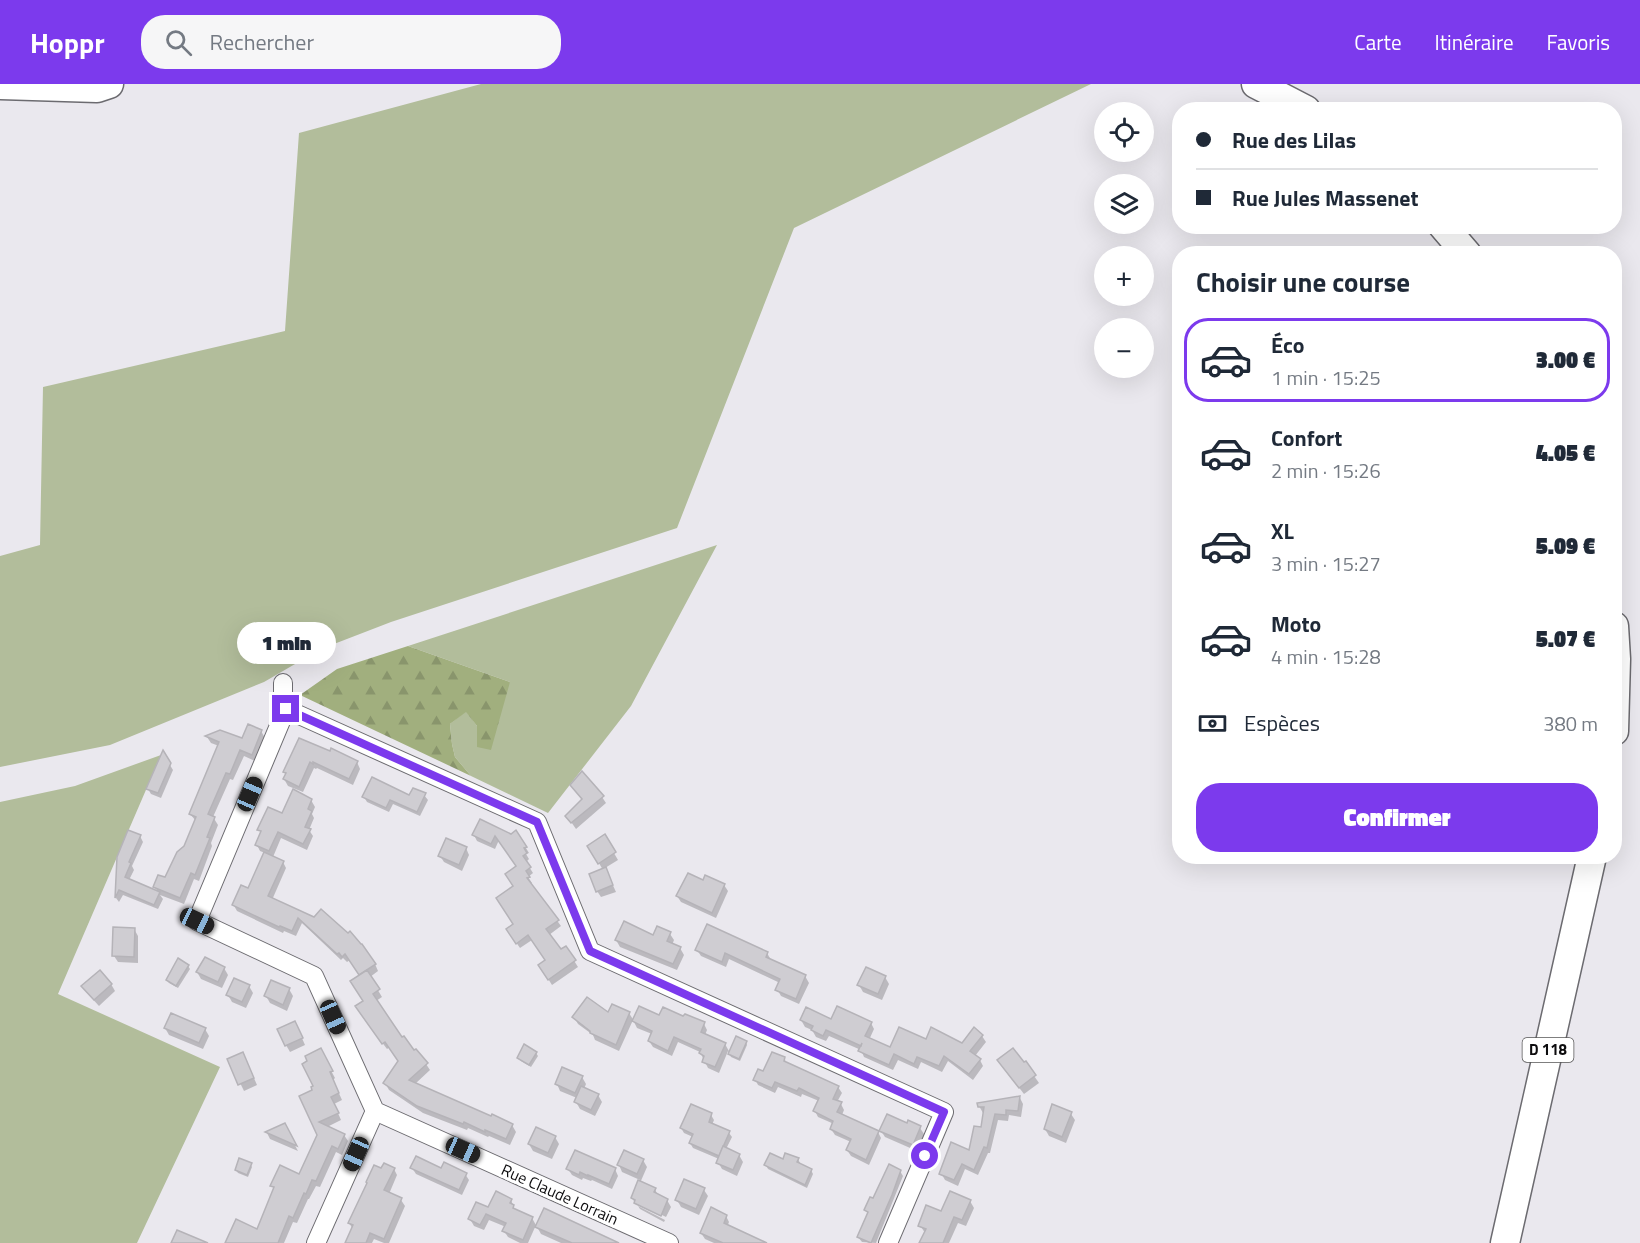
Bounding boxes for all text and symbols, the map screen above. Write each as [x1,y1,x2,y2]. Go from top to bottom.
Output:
search box [141,15,561,69]
text: Hoppr [30,21,105,64]
text: Rechercher [210,25,314,59]
icon: search [162,26,195,59]
text: Carte [1354,26,1402,58]
text: Itinéraire [1435,26,1514,58]
text: Favoris [1547,26,1610,58]
map controls [1094,102,1154,378]
button: locate [1094,102,1154,162]
text: Rue des Lilas [1232,123,1356,157]
button: layers [1094,174,1154,234]
text: Rue Jules Massenet [1232,181,1419,215]
button: + [1094,246,1154,306]
text: Choisir une course [1196,261,1410,302]
button: − [1094,318,1154,378]
text: Éco [1271,328,1304,362]
icon: car [1199,333,1253,387]
text: 3.00 € [1536,343,1595,377]
text: 1 min · 15:25 [1271,362,1381,393]
text: Confort [1271,421,1342,455]
icon: car [1199,426,1253,480]
text: 4.05 € [1536,436,1595,470]
text: 2 min · 15:26 [1271,455,1381,486]
text: XL [1271,514,1294,548]
icon: car [1199,519,1253,573]
text: 5.09 € [1536,529,1595,563]
text: 3 min · 15:27 [1271,548,1381,579]
text: Moto [1271,607,1321,641]
icon: car [1199,612,1253,666]
callout: 1 min [236,622,336,664]
text: 5.07 € [1536,622,1595,656]
text: 1 min [262,627,311,658]
text: 4 min · 15:28 [1271,641,1381,672]
route end [272,695,299,722]
text: Espèces [1244,706,1320,740]
icon: cash [1196,707,1229,740]
text: 380 m [1543,708,1598,739]
car [235,774,265,814]
button: Confirmer [1196,783,1598,852]
car [177,905,217,937]
car [317,997,349,1037]
road number: D 118 [1522,1038,1574,1062]
car [340,1134,372,1174]
car [443,1134,483,1166]
route start [911,1142,938,1169]
street label: Rue Claude Lorrain [498,1157,622,1231]

